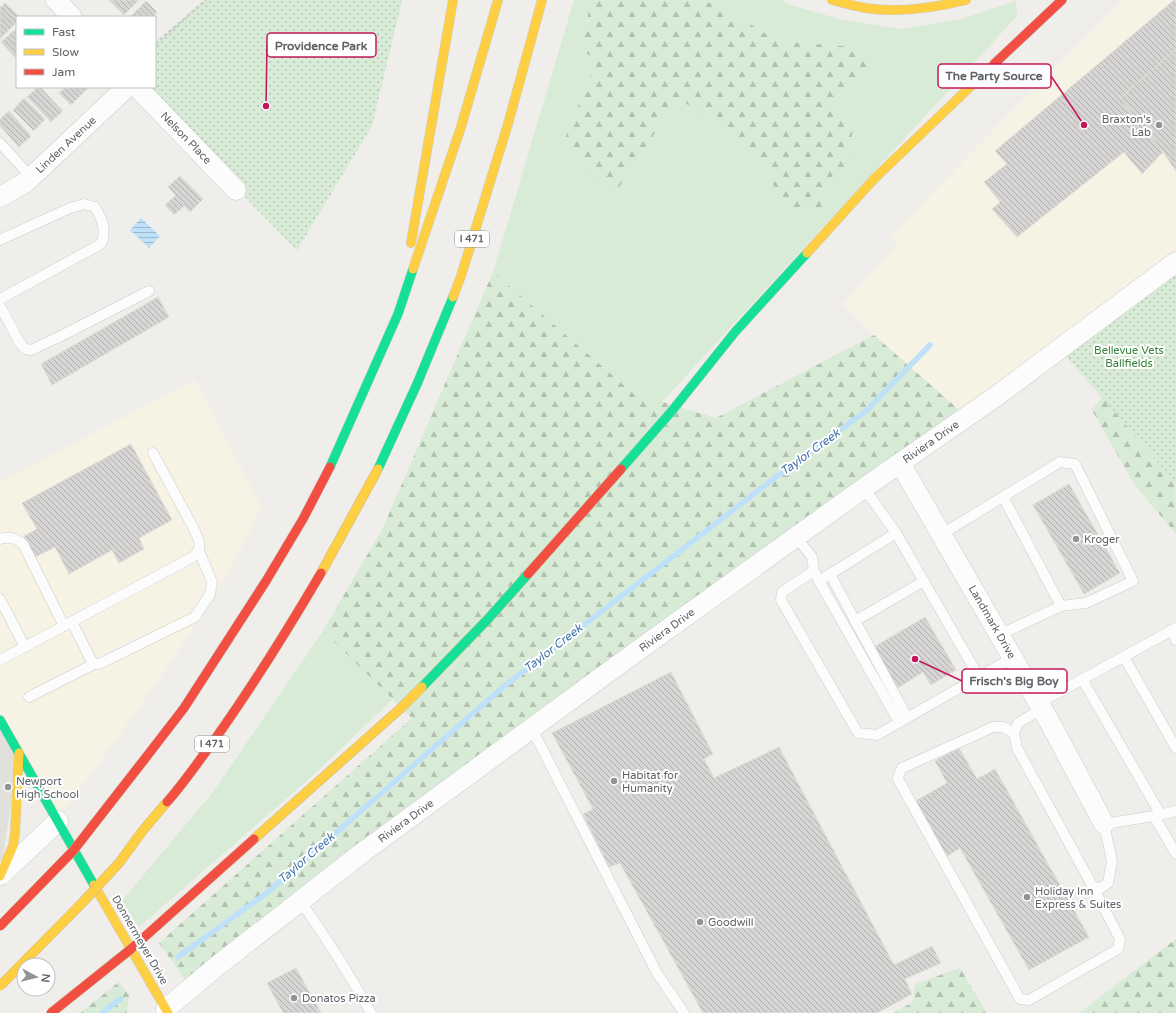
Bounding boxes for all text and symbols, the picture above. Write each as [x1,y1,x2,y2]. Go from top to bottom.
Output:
legend [16,16,156,88]
text: Fast [52,25,76,39]
callout: Providence Park [267,33,376,57]
text: Providence Park [275,39,368,53]
text: Slow [52,45,79,59]
callout: The Party Source [938,64,1051,88]
text: Jam [52,65,75,79]
text: The Party Source [944,69,1043,84]
street label: Nelson Place [158,109,214,167]
place label: Braxton's Lab [1102,113,1151,139]
street label: Linden Avenue [33,114,99,176]
marker: Braxton's Lab [1154,120,1164,130]
road number: I 471 [455,231,489,247]
park label: Bellevue Vets Ballfields [1094,344,1164,370]
street label: Riviera Drive [900,418,962,466]
water label: Taylor Creek [777,425,844,478]
place label: Kroger [1084,533,1120,546]
marker: Kroger [1071,534,1081,544]
street label: Landmark Drive [966,583,1018,661]
street label: Riviera Drive [637,605,697,655]
water label: Taylor Creek [521,620,586,675]
callout: Frisch's Big Boy [962,669,1067,693]
text: Frisch's Big Boy [969,674,1059,689]
road number: I 471 [195,736,229,752]
place label: Habitat for Humanity [622,769,679,795]
place label: Newport High School [16,775,79,801]
marker: Habitat for Humanity [609,776,619,786]
marker: Newport High School [3,782,13,792]
street label: Riviera Drive [376,796,436,846]
water label: Taylor Creek [275,829,338,886]
place label: Holiday Inn Express & Suites [1035,885,1121,911]
marker: Holiday Inn Express & Suites [1022,892,1032,902]
street label: Donnermeyer Drive [109,893,171,987]
place label: Goodwill [708,916,754,929]
marker: Goodwill [695,917,705,927]
north arrow [16,957,56,997]
text: N [38,973,52,983]
place label: Donatos Pizza [302,992,376,1005]
marker: Donatos Pizza [289,993,299,1003]

